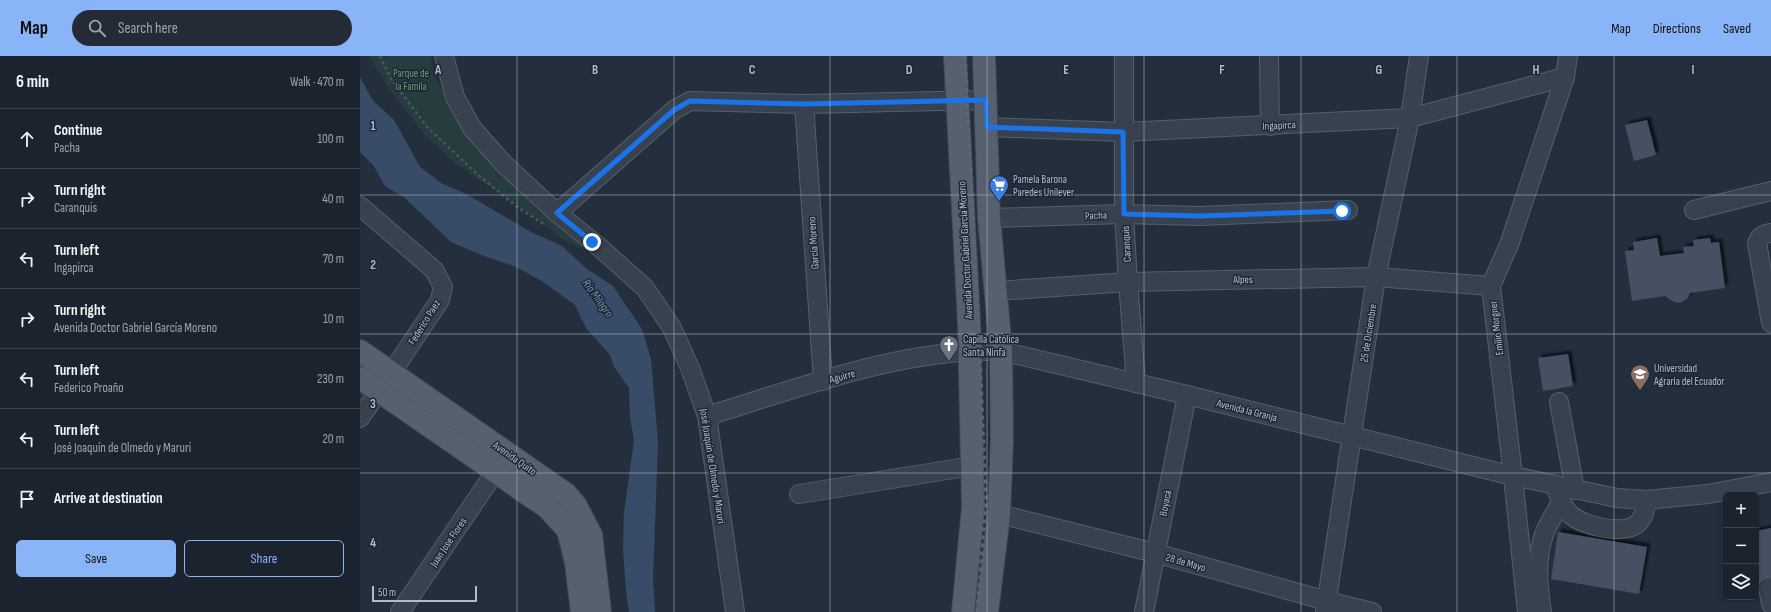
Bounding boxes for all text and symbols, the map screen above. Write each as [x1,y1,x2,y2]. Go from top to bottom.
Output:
search box [72,10,352,46]
text: Map [20,17,48,40]
icon: search [86,17,108,39]
text: Search here [118,19,178,38]
text: Map [1611,20,1631,37]
text: Directions [1653,20,1701,37]
text: Saved [1723,20,1751,37]
text: A [434,62,442,78]
text: B [592,62,598,78]
text: C [749,62,756,78]
text: D [906,62,913,78]
text: E [1063,62,1069,78]
text: F [1219,62,1225,78]
text: G [1376,62,1383,78]
text: H [1533,62,1540,78]
text: I [1692,62,1695,78]
park label: Parque de la Famila [393,67,429,93]
text: 6 min [16,72,49,92]
text: Walk · 470 m [290,74,344,90]
text: 1 [370,118,376,134]
street label: Ingapirca [1262,118,1296,133]
text: Continue [54,121,103,140]
icon: ahead [16,128,38,150]
text: 100 m [317,131,344,147]
text: Pacha [54,140,80,156]
place label: Pamela Barona Paredes Unilever [1013,173,1074,199]
supermarket icon: Pamela Barona Paredes Unilever [988,174,1010,202]
street label: Avenida Doctor Gabriel García Moreno [955,180,976,320]
text: Turn right [54,181,106,200]
icon: right [16,188,38,210]
text: 40 m [322,191,344,207]
text: Caranquis [54,200,97,216]
route start [1333,202,1351,220]
street label: Pacha [1085,209,1107,222]
street label: Garcia Moreno [805,216,822,270]
street label: Caranquis [1119,225,1134,263]
route end [583,233,601,251]
text: Turn left [54,241,99,260]
icon: left [16,248,38,270]
text: 70 m [323,251,344,267]
text: 2 [370,257,376,273]
text: Ingapirca [54,260,94,276]
street label: Alpes [1232,273,1253,286]
water label: Río Milagro [579,276,617,320]
street label: Federico Paez [406,297,443,347]
street label: Emilio Morgner [1487,300,1506,356]
text: Turn right [54,301,106,320]
street label: 25 de Diciembre [1357,303,1380,363]
icon: right [16,308,38,330]
text: 10 m [323,311,344,327]
text: Avenida Doctor Gabriel García Moreno [54,320,217,336]
place label: Capilla Católica Santa Ninfa [963,333,1019,359]
church icon: Capilla Católica Santa Ninfa [938,334,960,362]
text: Turn left [54,361,99,380]
place label: Universidad Agraria del Ecuador [1653,362,1724,388]
school or university icon: Universidad Agraria del Ecuador [1629,363,1651,391]
street label: Aguirre [827,367,857,386]
icon: left [16,368,38,390]
text: 230 m [317,371,344,387]
text: Federico Proaño [54,380,124,396]
text: 3 [370,396,376,412]
street label: Avenida la Granja [1214,396,1279,424]
street label: José Joaquín de Olmedo y Maruri [697,407,728,524]
text: Turn left [54,421,99,440]
icon: left [16,428,38,450]
text: 20 m [322,431,344,447]
street label: Avenida Quito [490,438,539,478]
text: José Joaquín de Olmedo y Maruri [54,440,191,456]
icon: arrive [16,488,38,510]
text: Arrive at destination [54,489,163,508]
street label: Boyacá [1156,489,1175,517]
map controls [1723,492,1759,600]
button: + [1723,492,1759,528]
street label: Juan Jose Flores [427,515,470,570]
button: − [1723,528,1759,564]
text: 4 [370,535,376,551]
button: Save [16,540,176,577]
button: Share [184,540,344,577]
street label: 28 de Mayo [1164,551,1208,575]
button: layers [1723,564,1759,600]
scale bar [372,584,477,603]
text: 50 m [378,586,396,599]

